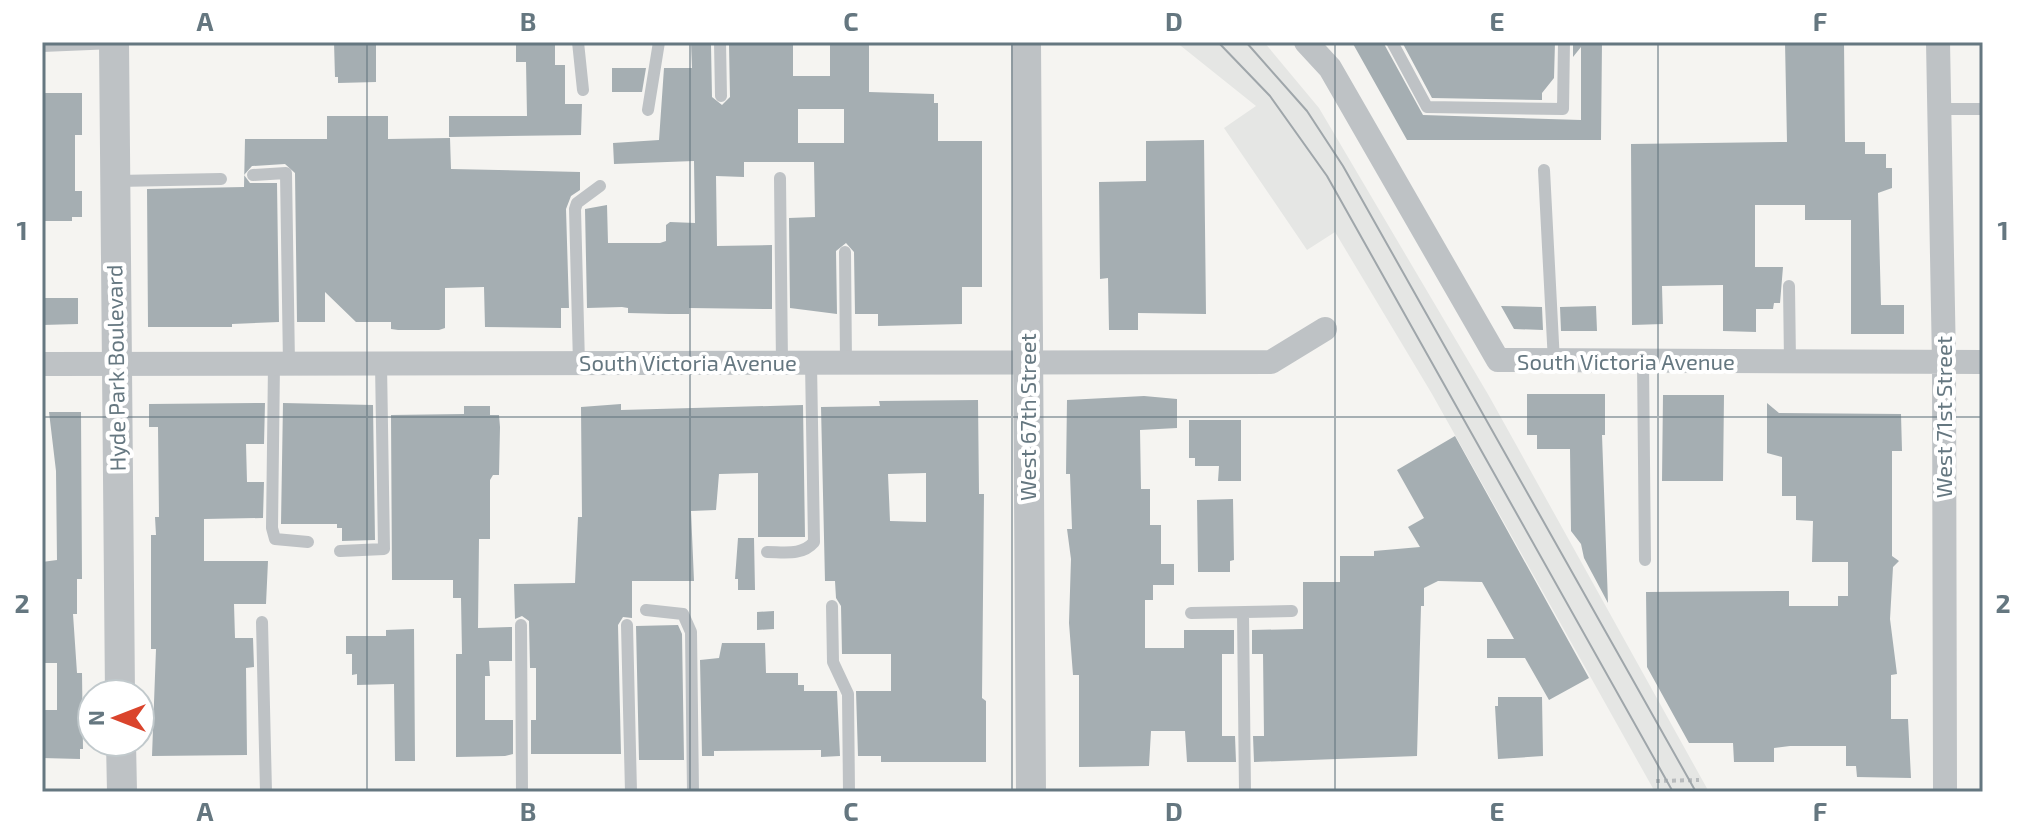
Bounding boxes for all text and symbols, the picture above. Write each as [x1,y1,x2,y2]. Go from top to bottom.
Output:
text: A [197,5,214,36]
text: B [520,5,536,36]
text: C [843,5,859,36]
text: D [1165,5,1183,36]
text: E [1489,5,1505,36]
text: F [1813,5,1827,36]
text: 1 [16,214,28,245]
text: 1 [1997,214,2009,245]
street label: Hyde Park Boulevard [100,264,130,472]
street label: West 67th Street [1014,333,1040,501]
street label: West 71st Street [1930,336,1956,498]
street label: South Victoria Avenue [1517,348,1735,374]
street label: South Victoria Avenue [579,349,797,375]
text: 2 [14,587,30,618]
text: 2 [1995,587,2011,618]
north arrow [76,678,156,758]
text: N [82,710,108,726]
text: A [197,795,214,826]
text: B [520,795,536,826]
text: C [843,795,859,826]
text: D [1165,795,1183,826]
text: E [1489,795,1505,826]
text: F [1813,795,1827,826]

